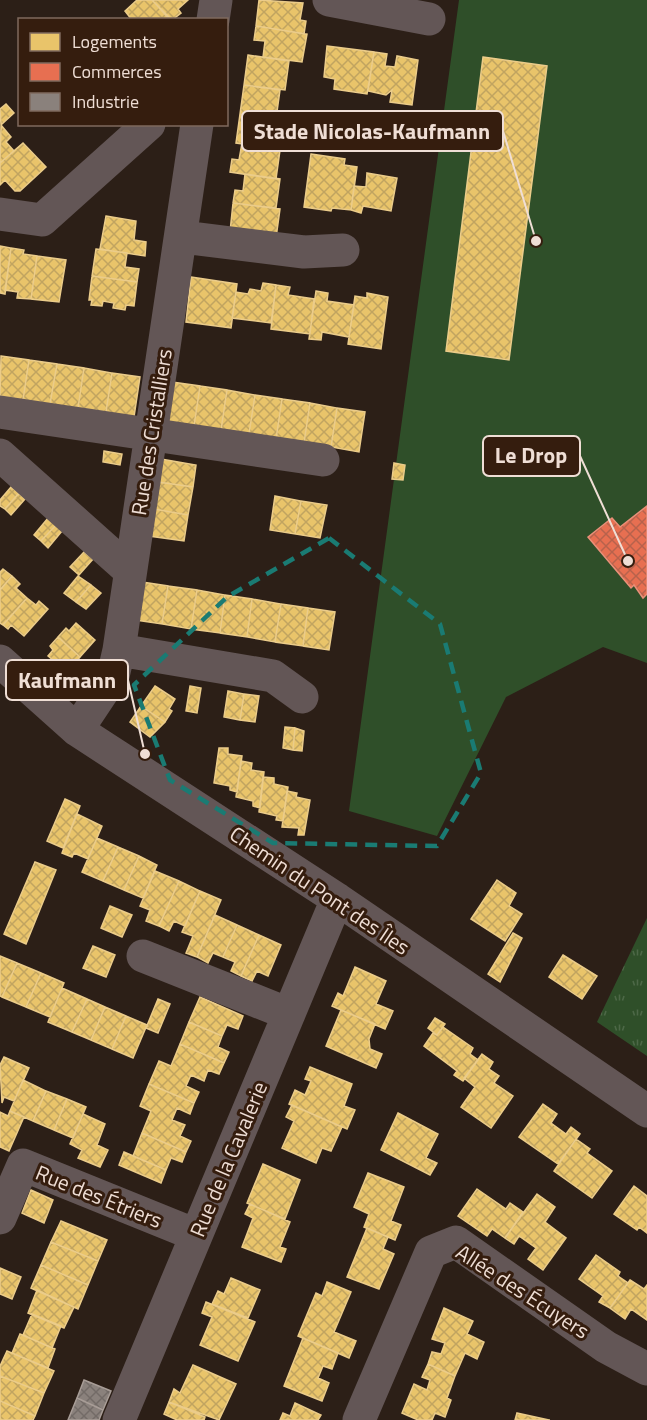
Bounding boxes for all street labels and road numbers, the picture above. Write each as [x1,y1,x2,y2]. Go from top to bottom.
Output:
street label: Rue des Cristalliers [122,346,180,518]
street label: Chemin du Pont des Îles [223,818,417,962]
street label: Rue de la Cavalerie [181,1076,275,1242]
street label: Rue des Étriers [31,1156,167,1236]
street label: Allée des Écuyers [450,1236,596,1346]

